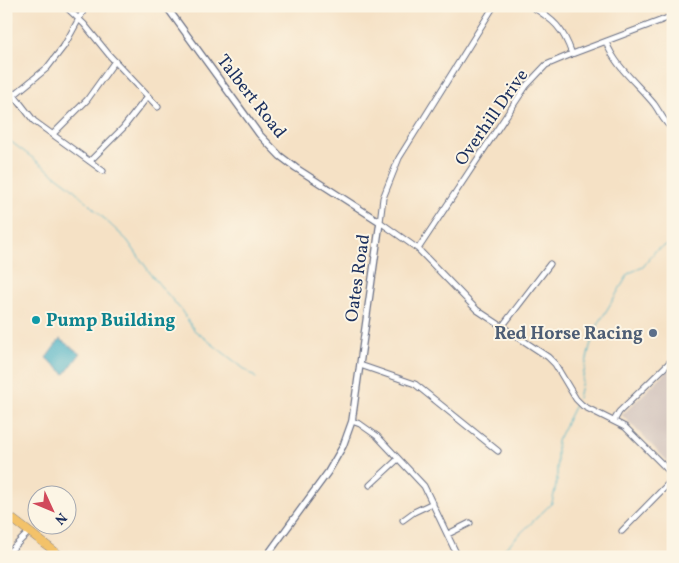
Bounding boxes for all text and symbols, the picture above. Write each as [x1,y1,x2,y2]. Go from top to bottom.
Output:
street label: Talbert Road [210,50,292,144]
street label: Overhill Drive [450,64,535,171]
street label: Oates Road [340,233,377,324]
place label: Pump Building [46,309,176,334]
marker: Pump Building [30,314,42,326]
place label: Red Horse Racing [494,322,643,347]
marker: Red Horse Racing [647,327,659,339]
north arrow [28,486,78,536]
text: N [50,508,71,528]

